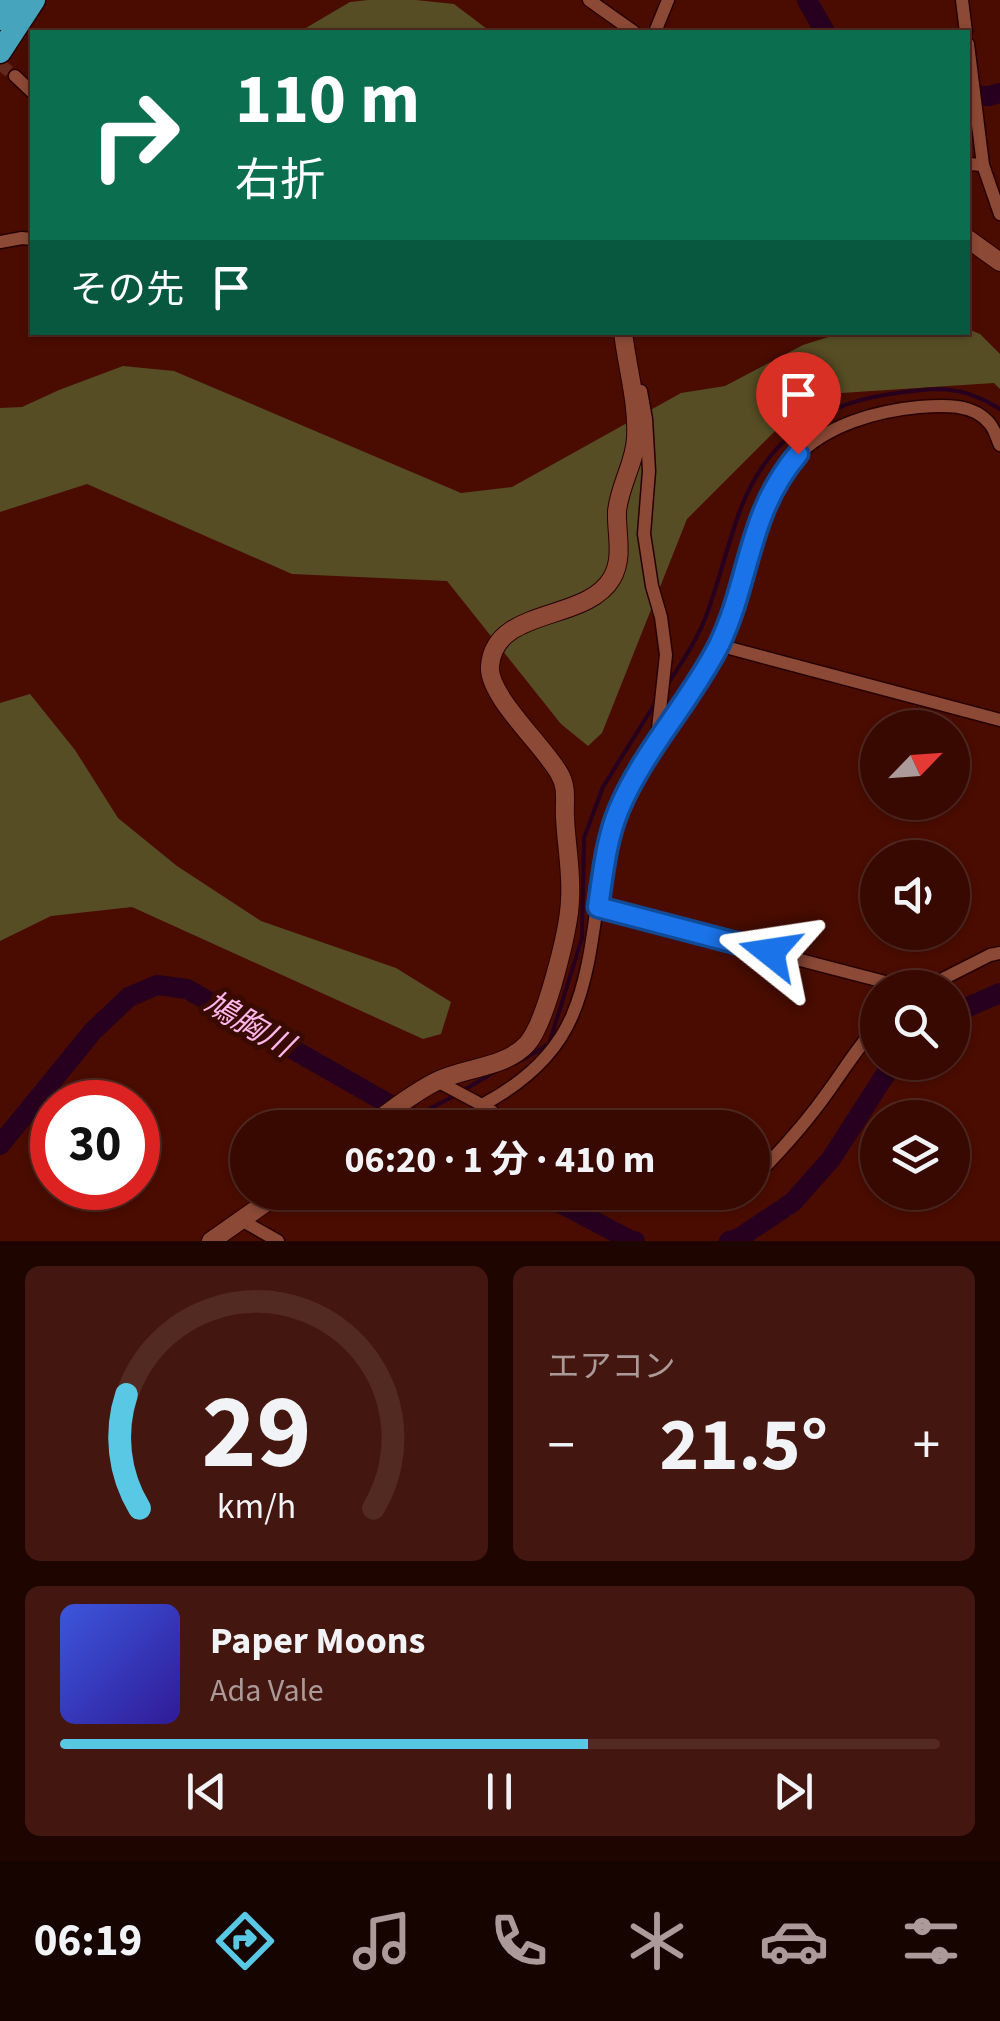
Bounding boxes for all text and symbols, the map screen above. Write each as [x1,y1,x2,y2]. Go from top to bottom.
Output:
text: 110 m [235,50,420,150]
icon: right [70,70,200,200]
text: 右折 [235,149,325,213]
icon: arrive [204,260,259,315]
text: その先 [70,263,184,317]
pin [756,352,841,455]
icon: arrive [771,367,826,422]
north arrow [860,710,970,820]
map controls [860,710,970,1210]
button: sound [860,840,970,950]
position arrow [718,900,822,1004]
button: search [860,970,970,1080]
water label: 鳩胸川 [195,981,304,1070]
speed limit sign: 30 [30,1080,160,1210]
button: layers [860,1100,970,1210]
text: 06:20 · 1 分 · 410 m [345,1133,655,1187]
text: エアコン [548,1344,676,1390]
text: 29 [201,1360,311,1508]
text: 21.5° [659,1392,828,1499]
text: − [548,1407,575,1485]
text: + [913,1407,940,1485]
text: km/h [217,1481,296,1532]
text: Paper Moons [210,1614,425,1668]
text: Ada Vale [210,1668,324,1714]
icon: previous [179,1764,234,1819]
icon: pause [472,1764,527,1819]
icon: next [766,1764,821,1819]
icon: directions [210,1906,280,1976]
icon: music [347,1906,417,1976]
icon: phone [484,1906,554,1976]
icon: climate [622,1906,692,1976]
icon: car [759,1906,829,1976]
icon: filters [896,1906,966,1976]
text: 06:19 [34,1909,142,1973]

